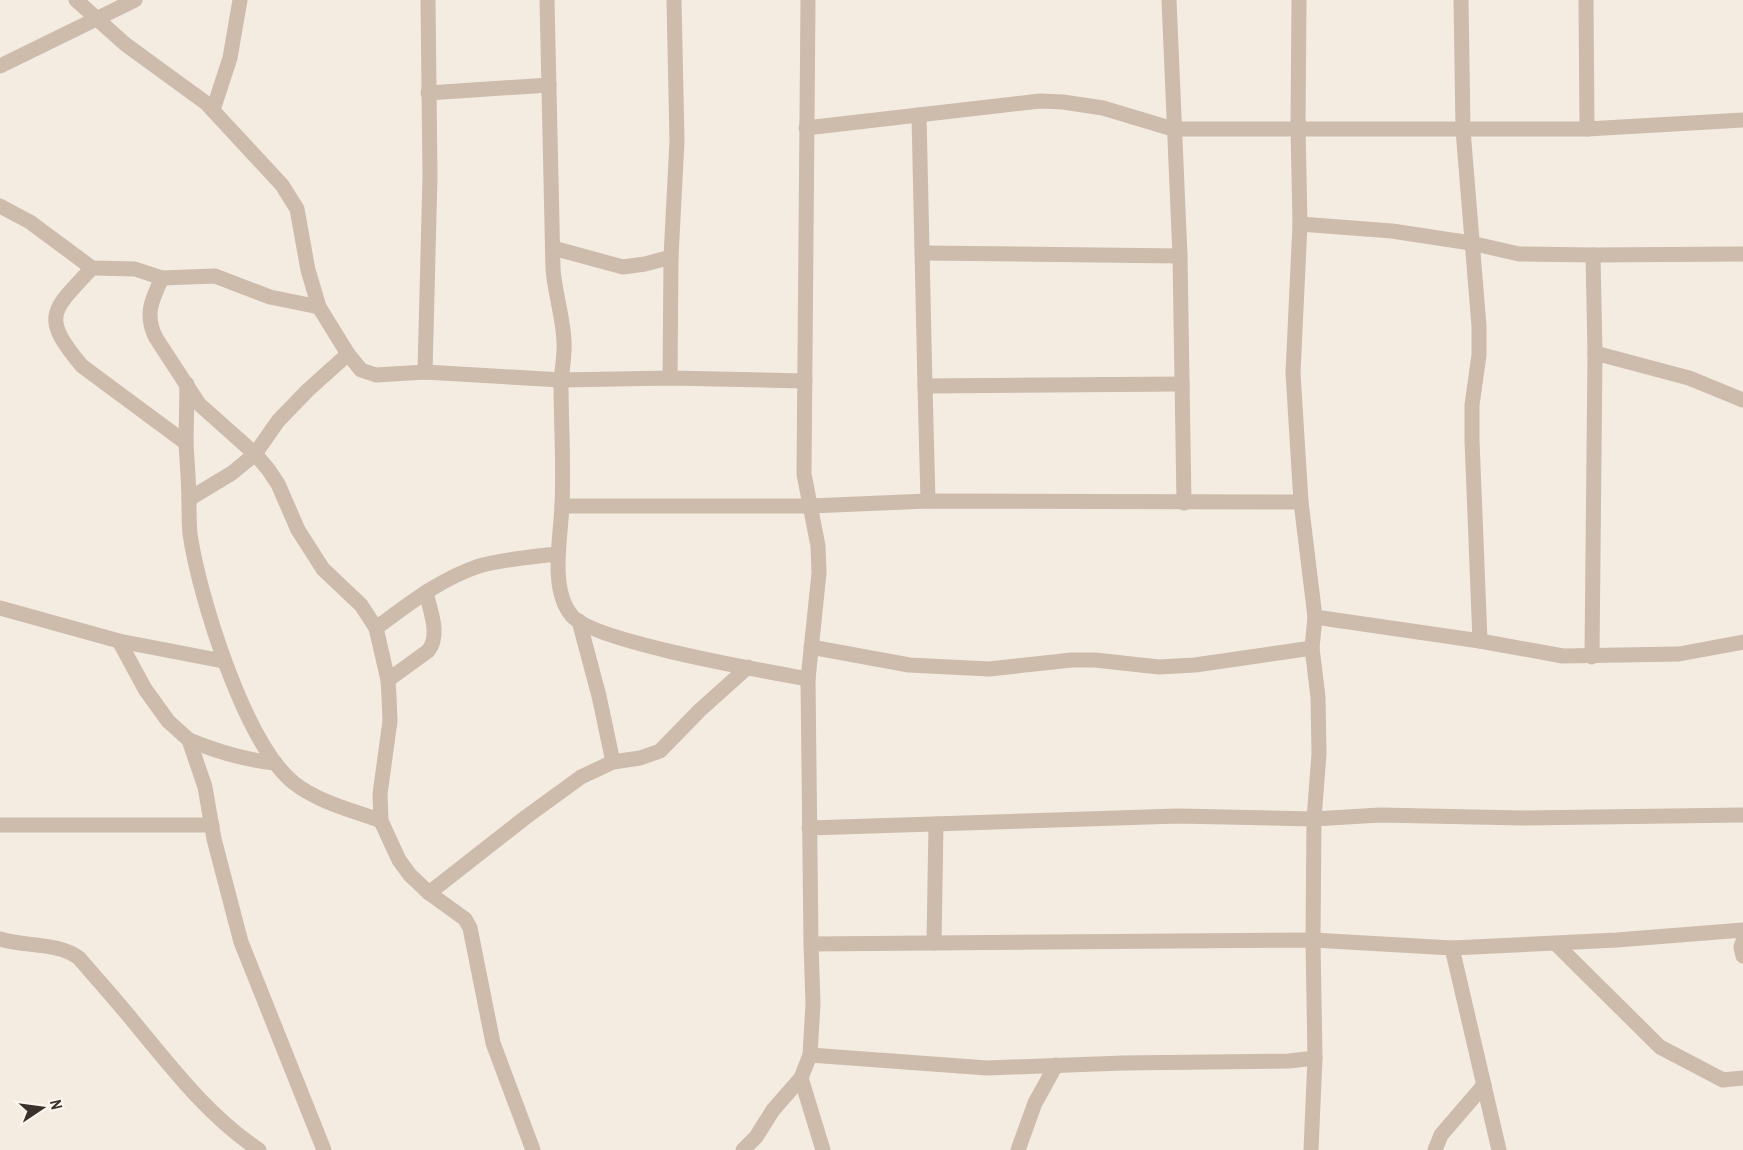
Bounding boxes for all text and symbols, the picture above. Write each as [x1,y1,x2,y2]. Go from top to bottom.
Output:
north arrow [12,1078,72,1138]
text: N [45,1098,68,1112]

